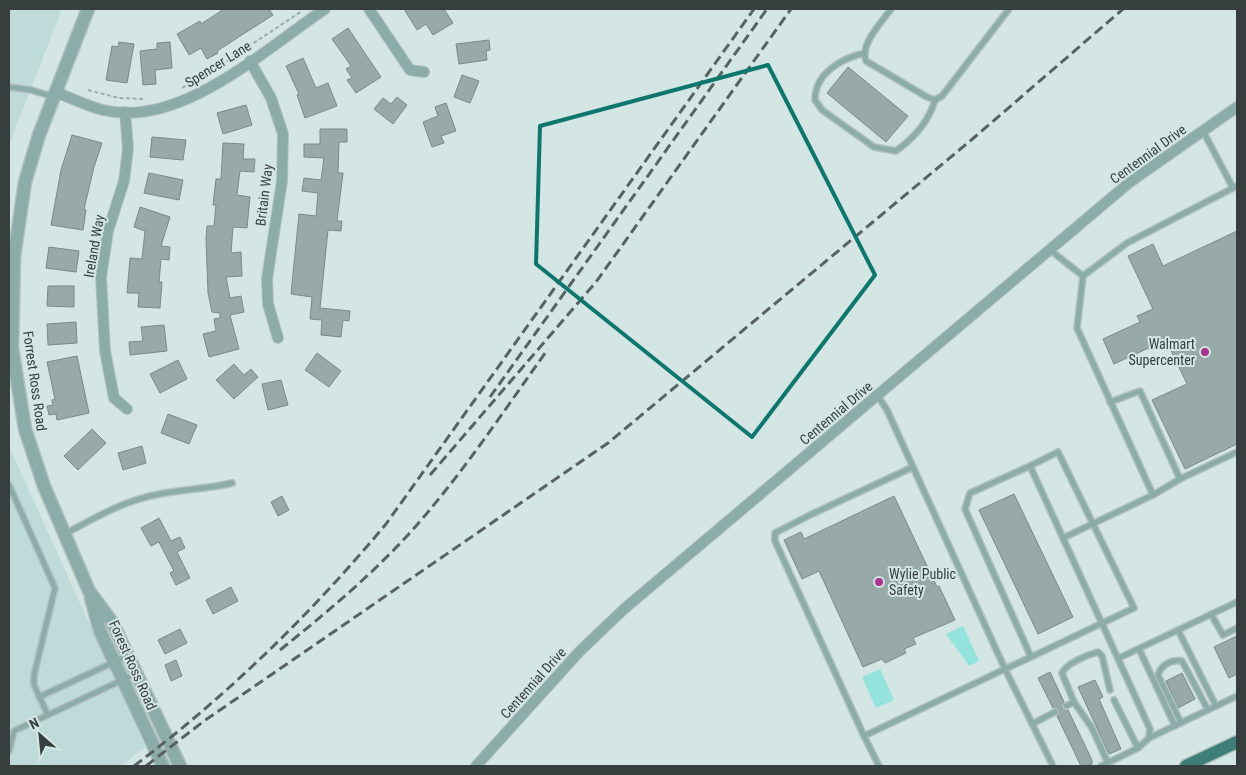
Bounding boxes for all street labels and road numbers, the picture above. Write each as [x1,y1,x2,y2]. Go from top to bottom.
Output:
street label: Spencer Lane [182,37,254,91]
street label: Centennial Drive [1107,121,1189,187]
street label: Britain Way [252,163,276,227]
street label: Ireland Way [81,213,107,279]
street label: Forrest Ross Road [20,330,50,432]
street label: Centennial Drive [796,378,876,448]
street label: Forest Ross Road [106,618,160,712]
street label: Centennial Drive [497,644,569,722]

